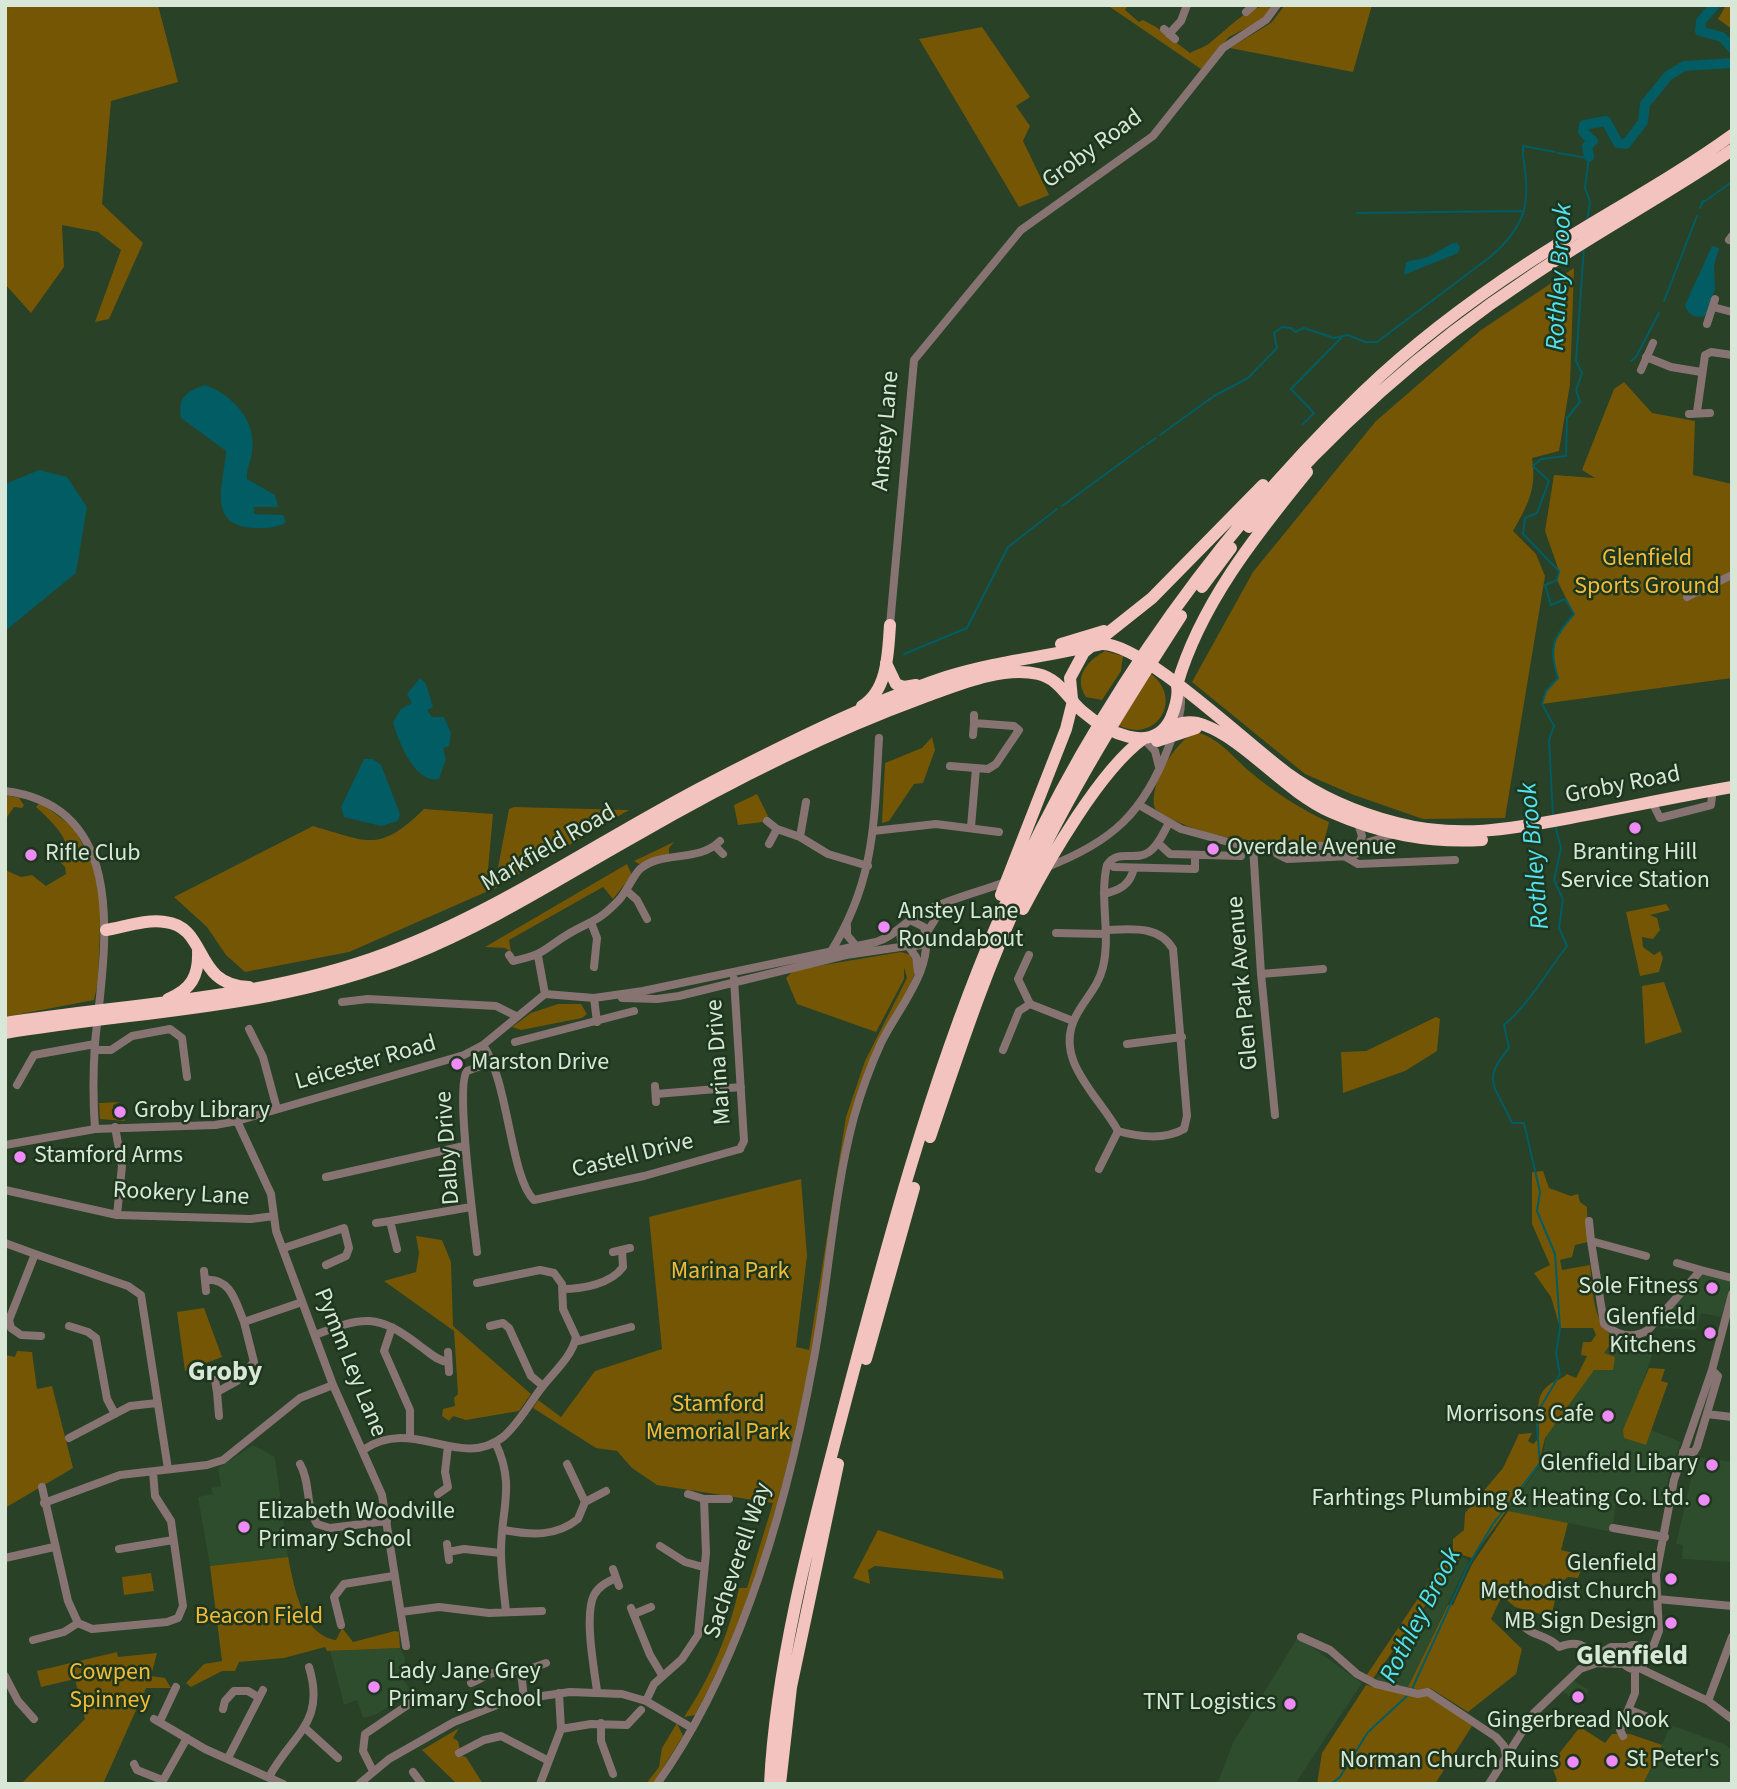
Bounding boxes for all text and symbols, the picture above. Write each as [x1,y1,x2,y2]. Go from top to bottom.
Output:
street label: Groby Road [1037,104,1149,196]
water label: Rothley Brook [1542,203,1580,351]
street label: Anstey Lane [867,370,907,492]
park label: Glenfield Sports Ground [1574,546,1720,602]
street label: Groby Road [1563,761,1683,811]
water label: Rothley Brook [1514,781,1558,931]
street label: Markfield Road [477,799,621,899]
marker: Branting Hill Service Station [1627,820,1643,836]
place label: Overdale Avenue [1227,835,1396,863]
place label: Branting Hill Service Station [1560,840,1710,896]
place label: Rifle Club [45,841,141,869]
marker: Overdale Avenue [1205,841,1221,857]
marker: Rifle Club [23,847,39,863]
street label: Glen Park Avenue [1222,895,1266,1071]
place label: Anstey Lane Roundabout [898,899,1023,955]
marker: Anstey Lane Roundabout [876,919,892,935]
street label: Marina Drive [701,998,739,1126]
street label: Leicester Road [292,1030,440,1098]
place label: Marston Drive [471,1050,609,1078]
marker: Marston Drive [449,1056,465,1072]
street label: Dalby Drive [431,1090,467,1206]
place label: Groby Library [134,1098,270,1126]
marker: Groby Library [112,1104,128,1120]
street label: Castell Drive [569,1128,697,1186]
place label: Stamford Arms [34,1143,183,1171]
marker: Stamford Arms [12,1149,28,1165]
street label: Rookery Lane [112,1177,250,1213]
park label: Marina Park [671,1259,789,1287]
place label: Sole Fitness [1578,1274,1698,1302]
marker: Sole Fitness [1704,1280,1720,1296]
street label: Pymm Ley Lane [306,1285,392,1441]
place label: Glenfield Kitchens [1606,1305,1696,1361]
marker: Glenfield Kitchens [1702,1325,1718,1341]
district label: Groby [188,1357,262,1391]
park label: Stamford Memorial Park [646,1392,790,1448]
place label: Morrisons Cafe [1445,1402,1594,1430]
marker: Morrisons Cafe [1600,1408,1616,1424]
place label: Glenfield Libary [1540,1451,1698,1479]
marker: Glenfield Libary [1704,1457,1720,1473]
street label: Sacheverell Way [699,1479,779,1643]
place label: Farhtings Plumbing & Heating Co. Ltd. [1312,1486,1690,1514]
marker: Farhtings Plumbing & Heating Co. Ltd. [1696,1492,1712,1508]
place label: Elizabeth Woodville Primary School [258,1499,455,1555]
marker: Elizabeth Woodville Primary School [236,1519,252,1535]
water label: Rothley Brook [1375,1543,1469,1689]
place label: Glenfield Methodist Church [1480,1551,1657,1607]
marker: Glenfield Methodist Church [1663,1571,1679,1587]
park label: Beacon Field [195,1604,323,1632]
place label: MB Sign Design [1504,1609,1657,1637]
marker: MB Sign Design [1663,1615,1679,1631]
district label: Glenfield [1576,1641,1688,1675]
place label: Lady Jane Grey Primary School [388,1659,542,1715]
park label: Cowpen Spinney [69,1660,151,1716]
marker: Lady Jane Grey Primary School [366,1679,382,1695]
marker: Gingerbread Nook [1570,1689,1586,1705]
place label: TNT Logistics [1143,1690,1276,1718]
marker: TNT Logistics [1282,1696,1298,1712]
place label: Gingerbread Nook [1487,1708,1669,1736]
place label: St Peter's [1626,1747,1719,1775]
place label: Norman Church Ruins [1340,1748,1559,1776]
marker: St Peter's [1604,1753,1620,1769]
marker: Norman Church Ruins [1565,1754,1581,1770]

